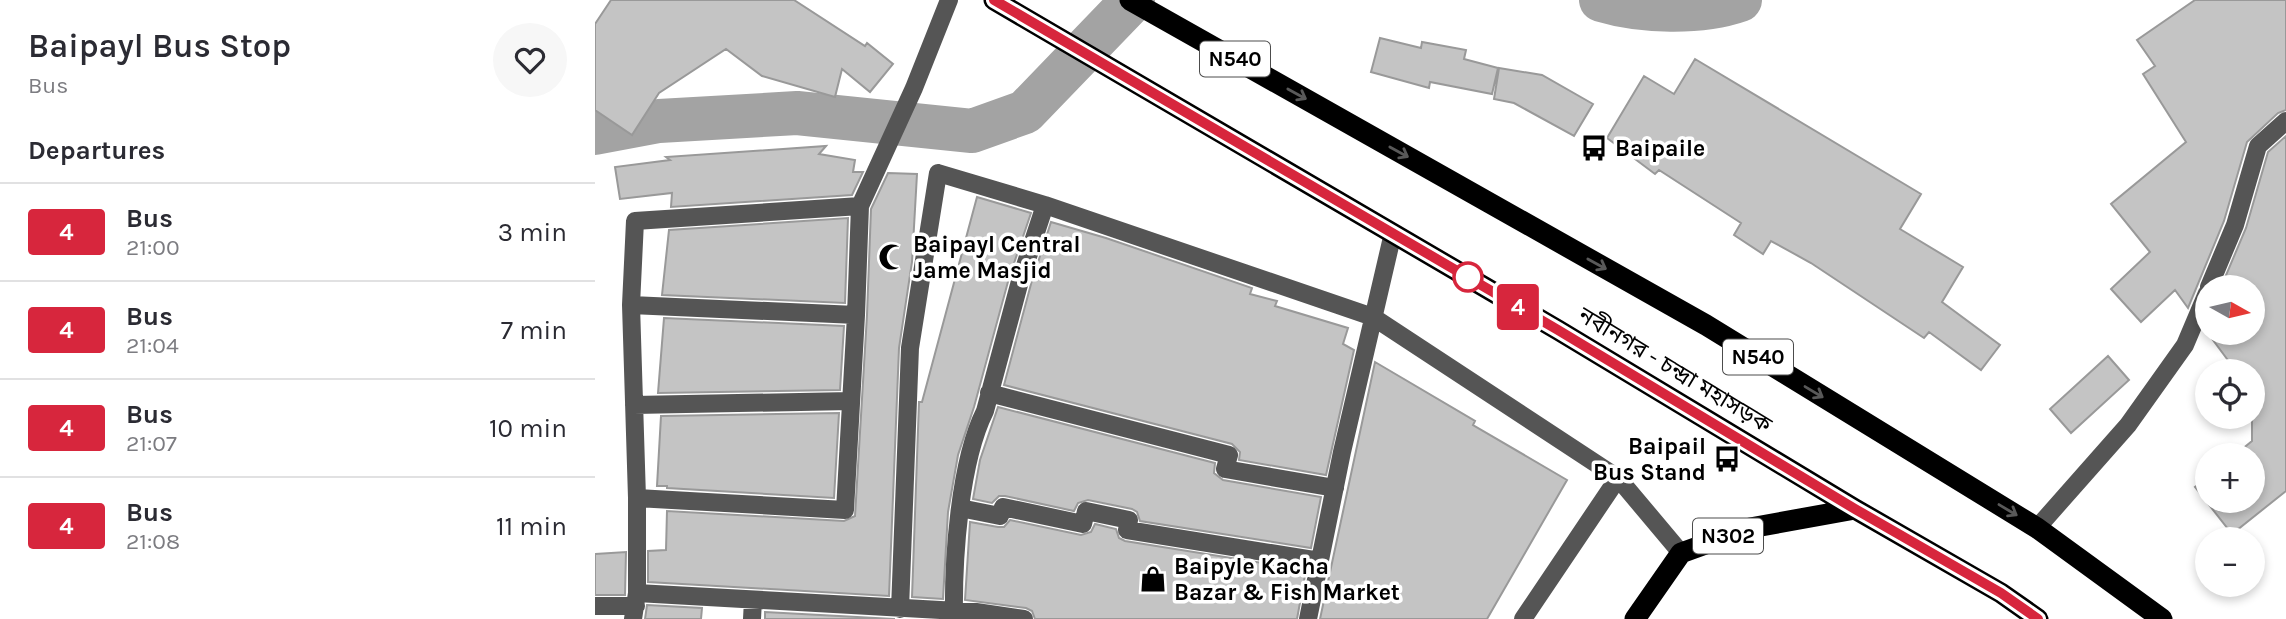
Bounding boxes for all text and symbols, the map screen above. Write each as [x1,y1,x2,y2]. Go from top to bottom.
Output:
button: heart [493,23,567,97]
text: Baipayl Bus Stop [28,27,291,65]
road number: N540 [1200,42,1270,76]
text: Bus [28,72,68,99]
one-way arrow [1286,87,1306,101]
bus stop icon: Baipaile [1579,133,1609,163]
text: Departures [28,135,165,166]
place label: Baipaile [1615,135,1705,162]
one-way arrow [1388,146,1409,159]
text: Bus [126,203,173,234]
text: 3 min [498,217,567,248]
text: 4 [59,218,74,246]
place label: Baipayl Central Jame Masjid [913,231,1080,284]
text: 21:00 [126,234,180,261]
mosque icon: Baipayl Central Jame Masjid [877,242,907,272]
one-way arrow [1586,258,1607,271]
unlabelled marker [1453,262,1483,292]
north arrow [2195,275,2265,345]
map controls [2195,275,2265,597]
line badge: 4 [1495,284,1541,330]
text: 4 [1511,293,1525,321]
text: Bus [126,301,173,332]
street label: নবীনগর - চন্দ্রা মহাসড়ক [1573,301,1777,439]
text: 7 min [501,315,567,346]
text: 4 [59,316,74,344]
text: 21:04 [126,332,179,359]
road number: N540 [1723,340,1793,374]
button: locate [2195,359,2265,429]
one-way arrow [1804,385,1824,399]
text: Bus [126,399,173,430]
text: 10 min [489,413,567,444]
text: 4 [59,414,74,442]
text: 21:07 [126,430,177,457]
place label: Baipail Bus Stand [1593,433,1706,486]
button: + [2195,443,2265,513]
bus stop icon: Baipail Bus Stand [1712,444,1742,474]
text: Bus [126,497,173,528]
one-way arrow [1998,504,2018,518]
text: 11 min [496,511,567,542]
text: 4 [59,512,74,540]
road number: N302 [1693,518,1763,554]
button: − [2195,527,2265,597]
text: 21:08 [126,528,180,555]
place label: Baipyle Kacha Bazar & Fish Market [1174,553,1400,606]
shop icon: Baipyle Kacha Bazar & Fish Market [1138,564,1168,594]

